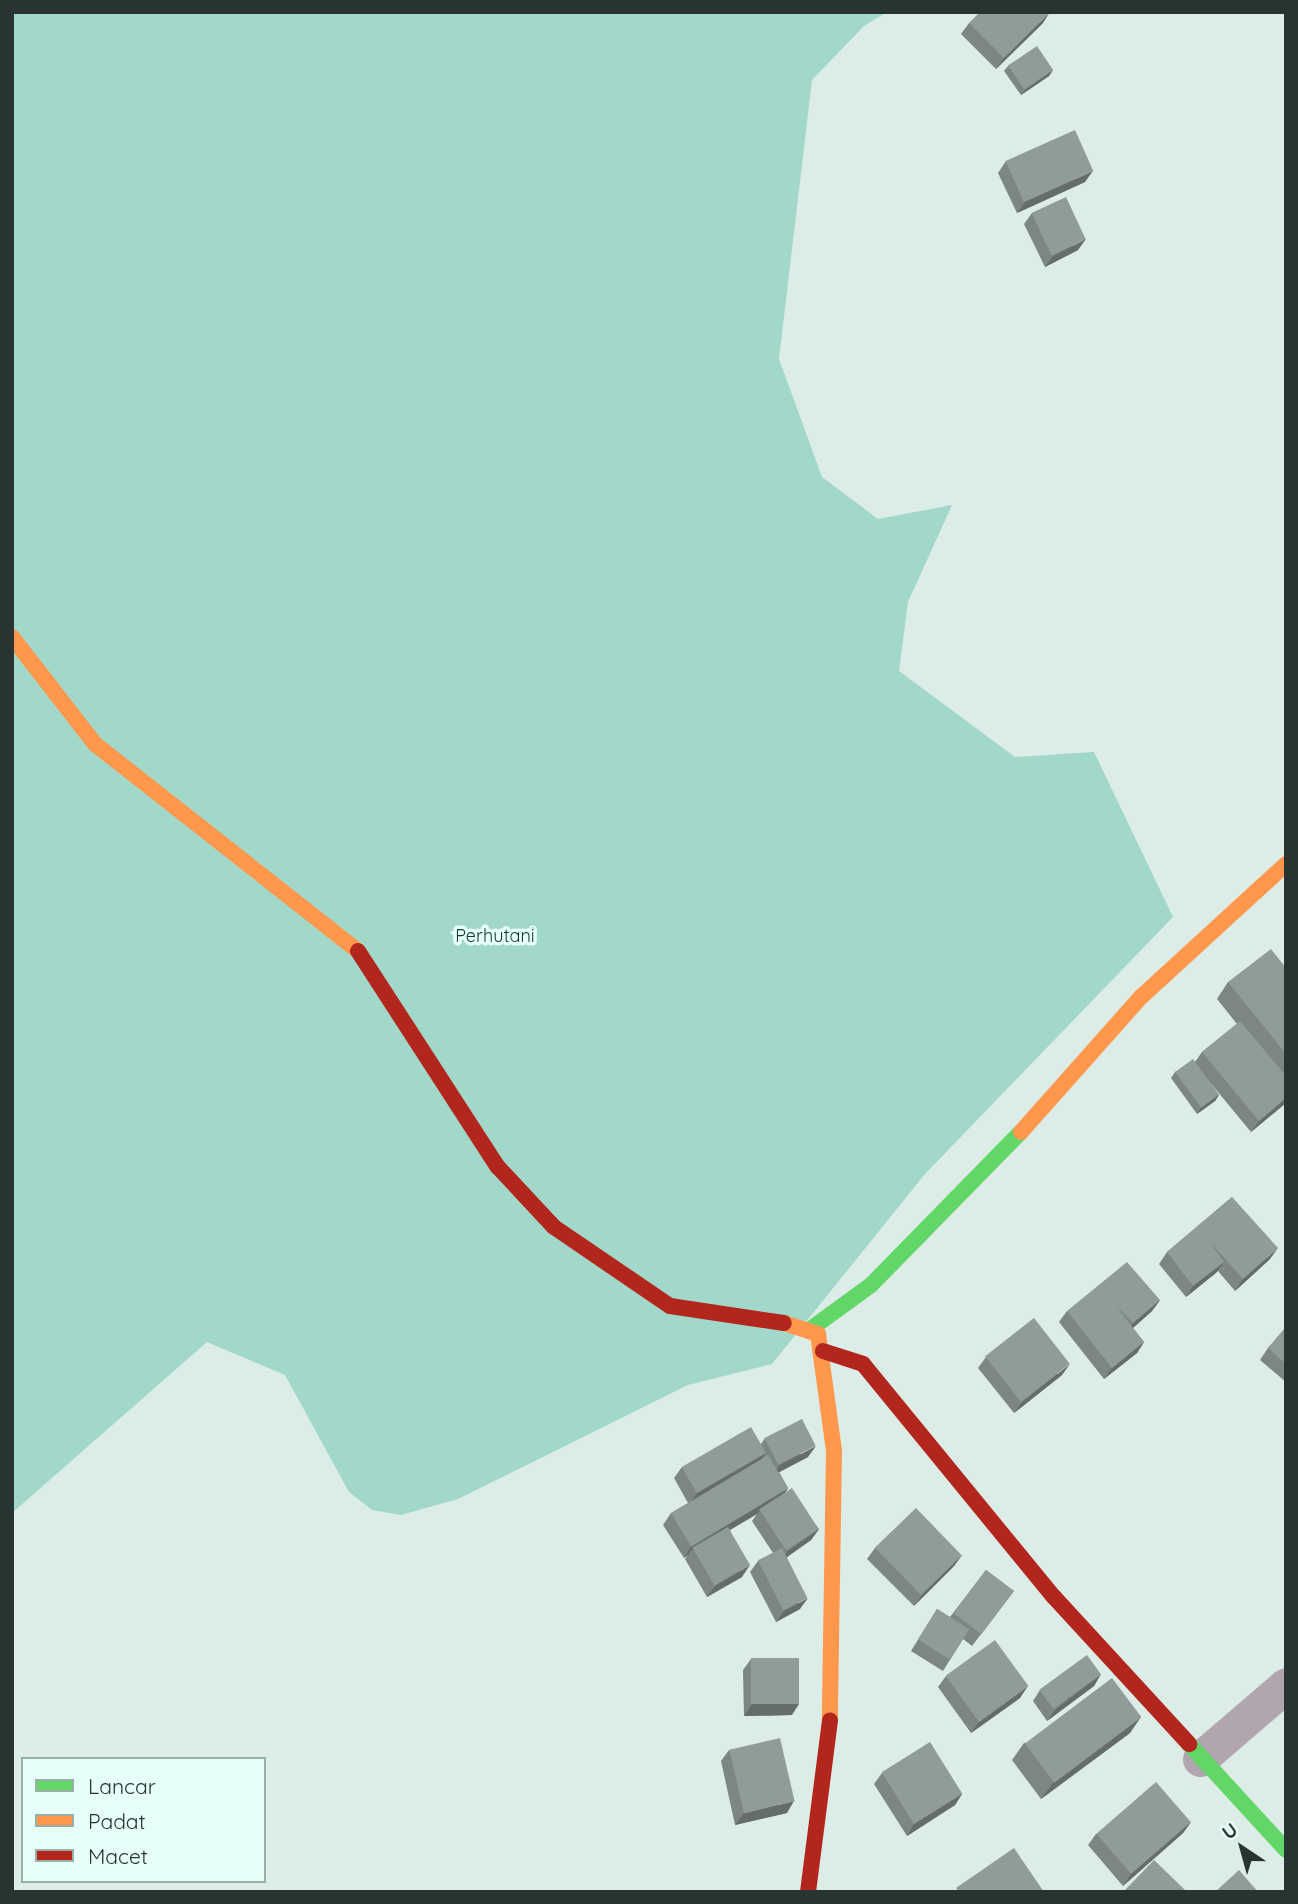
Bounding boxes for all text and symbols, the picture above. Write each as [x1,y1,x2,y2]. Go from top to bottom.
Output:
park label: Perhutani [455,925,535,947]
legend [21,1757,266,1883]
text: Lancar [88,1773,156,1799]
text: Padat [88,1808,146,1834]
north arrow [1207,1813,1277,1883]
text: U [1217,1817,1242,1845]
text: Macet [88,1843,148,1869]

